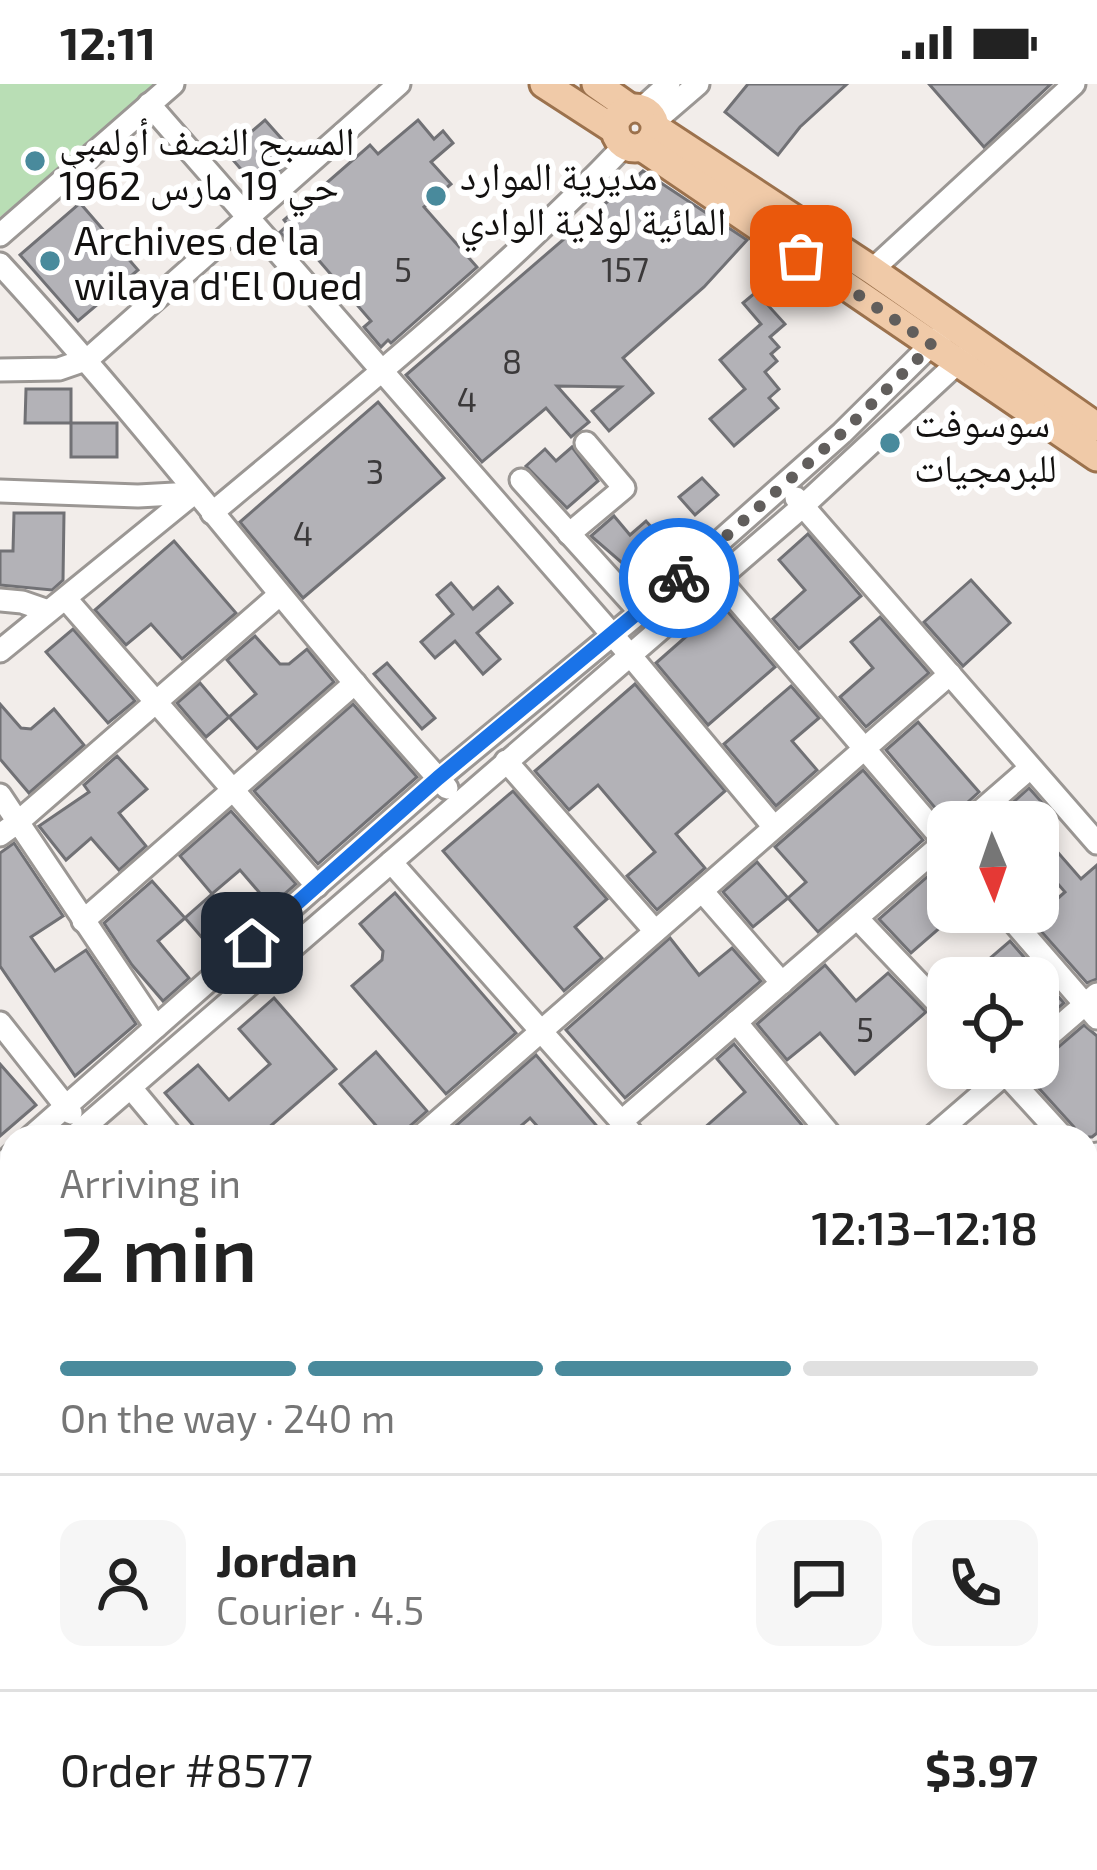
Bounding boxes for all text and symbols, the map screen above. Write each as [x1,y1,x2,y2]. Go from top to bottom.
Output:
text: 12:11 [60,15,156,69]
place label: المسبح النصف أولمبي حي 19 مارس 1962 [59,116,355,217]
marker: المسبح النصف أولمبي حي 19 مارس 1962 [22,148,48,174]
place label: مديرية الموارد المائية لولاية الوادي [460,151,726,252]
marker: مديرية الموارد المائية لولاية الوادي [423,183,449,209]
pin [750,205,852,307]
place label: Archives de la wilaya d'El Oued [74,216,363,308]
icon: bag [768,223,834,289]
marker: Archives de la wilaya d'El Oued [37,248,63,274]
house number: 5 [394,249,412,289]
house number: 157 [601,249,649,289]
house number: 8 [502,341,522,381]
house number: 4 [457,379,477,419]
place label: سوسوفت للبرمجيات [914,398,1057,490]
marker: سوسوفت للبرمجيات [877,430,903,456]
house number: 3 [366,451,384,491]
house number: 4 [293,513,313,553]
courier [619,518,739,638]
icon: bike [646,545,712,611]
north arrow [927,801,1059,933]
map controls [927,801,1059,1089]
pin [201,892,303,994]
icon: home [219,910,285,976]
button: locate [927,957,1059,1089]
house number: 5 [856,1009,874,1049]
text: Arriving in [60,1159,241,1206]
text: 12:13–12:18 [811,1200,1038,1254]
text: 2 min [60,1204,257,1298]
text: On the way · 240 m [60,1394,395,1441]
button: person [60,1520,186,1646]
button: chat [756,1520,882,1646]
button: phone [912,1520,1038,1646]
text: Jordan [216,1532,358,1586]
text: Courier · 4.5 [216,1586,424,1633]
text: Order #8577 [60,1742,313,1796]
text: $3.97 [925,1742,1038,1796]

